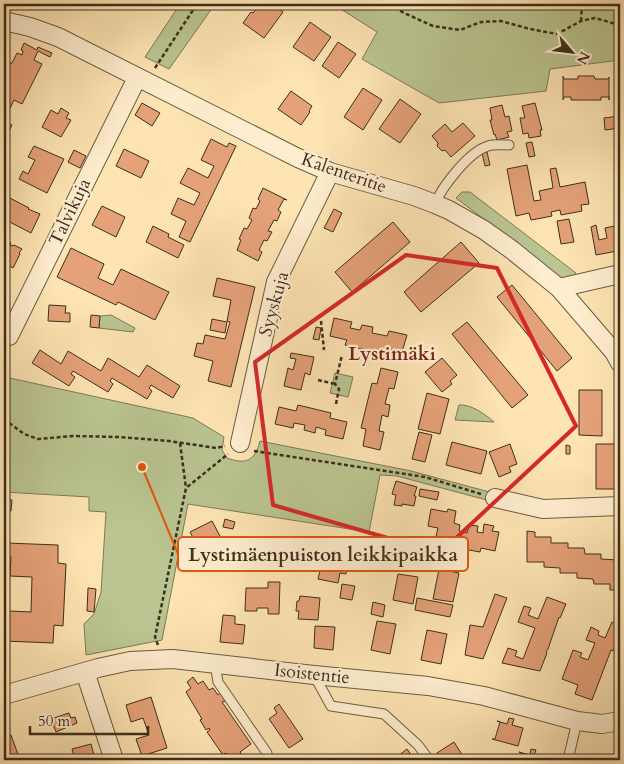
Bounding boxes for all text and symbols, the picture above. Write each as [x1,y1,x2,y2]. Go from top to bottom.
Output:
north arrow [546,28,596,78]
text: N [572,48,594,68]
street label: Kalenteritie [298,147,390,199]
street label: Talvikuja [43,174,97,250]
street label: Syyskuja [253,268,295,339]
district label: Lystimäki [348,341,436,367]
callout: Lystimäenpuiston leikkipaikka [178,537,468,571]
text: Lystimäenpuiston leikkipaikka [188,542,458,568]
street label: Isoistentie [273,658,351,690]
scale bar [30,704,148,736]
text: 50 m [38,711,70,731]

